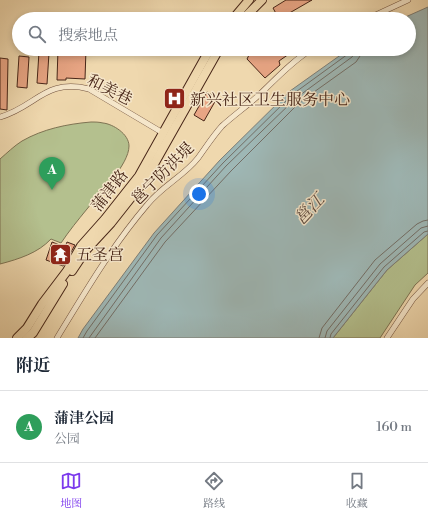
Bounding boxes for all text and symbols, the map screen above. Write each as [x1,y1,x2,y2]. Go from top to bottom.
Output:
search box [12,12,416,56]
icon: search [26,23,48,45]
text: 搜索地点 [58,26,118,45]
street label: 和美巷 [84,70,135,110]
hospital icon: 新兴社区卫生服务中心 [161,86,187,112]
place label: 新兴社区卫生服务中心 [190,90,350,110]
street label: 邕宁防洪堤 [127,138,198,209]
pin: A [39,157,65,190]
street label: 蒲津路 [87,166,132,216]
your location [189,184,209,204]
water label: 邕江 [290,188,331,230]
temple icon: 五圣宫 [47,241,73,267]
place label: 五圣宫 [76,245,124,265]
text: 附近 [16,355,50,377]
text: 蒲津公园 [54,409,114,428]
text: A [24,419,34,435]
text: 160 m [376,419,412,435]
text: 公园 [54,431,80,447]
tab: 地图 [60,470,82,511]
tab: 路线 [203,470,225,511]
tab: 收藏 [346,470,368,511]

